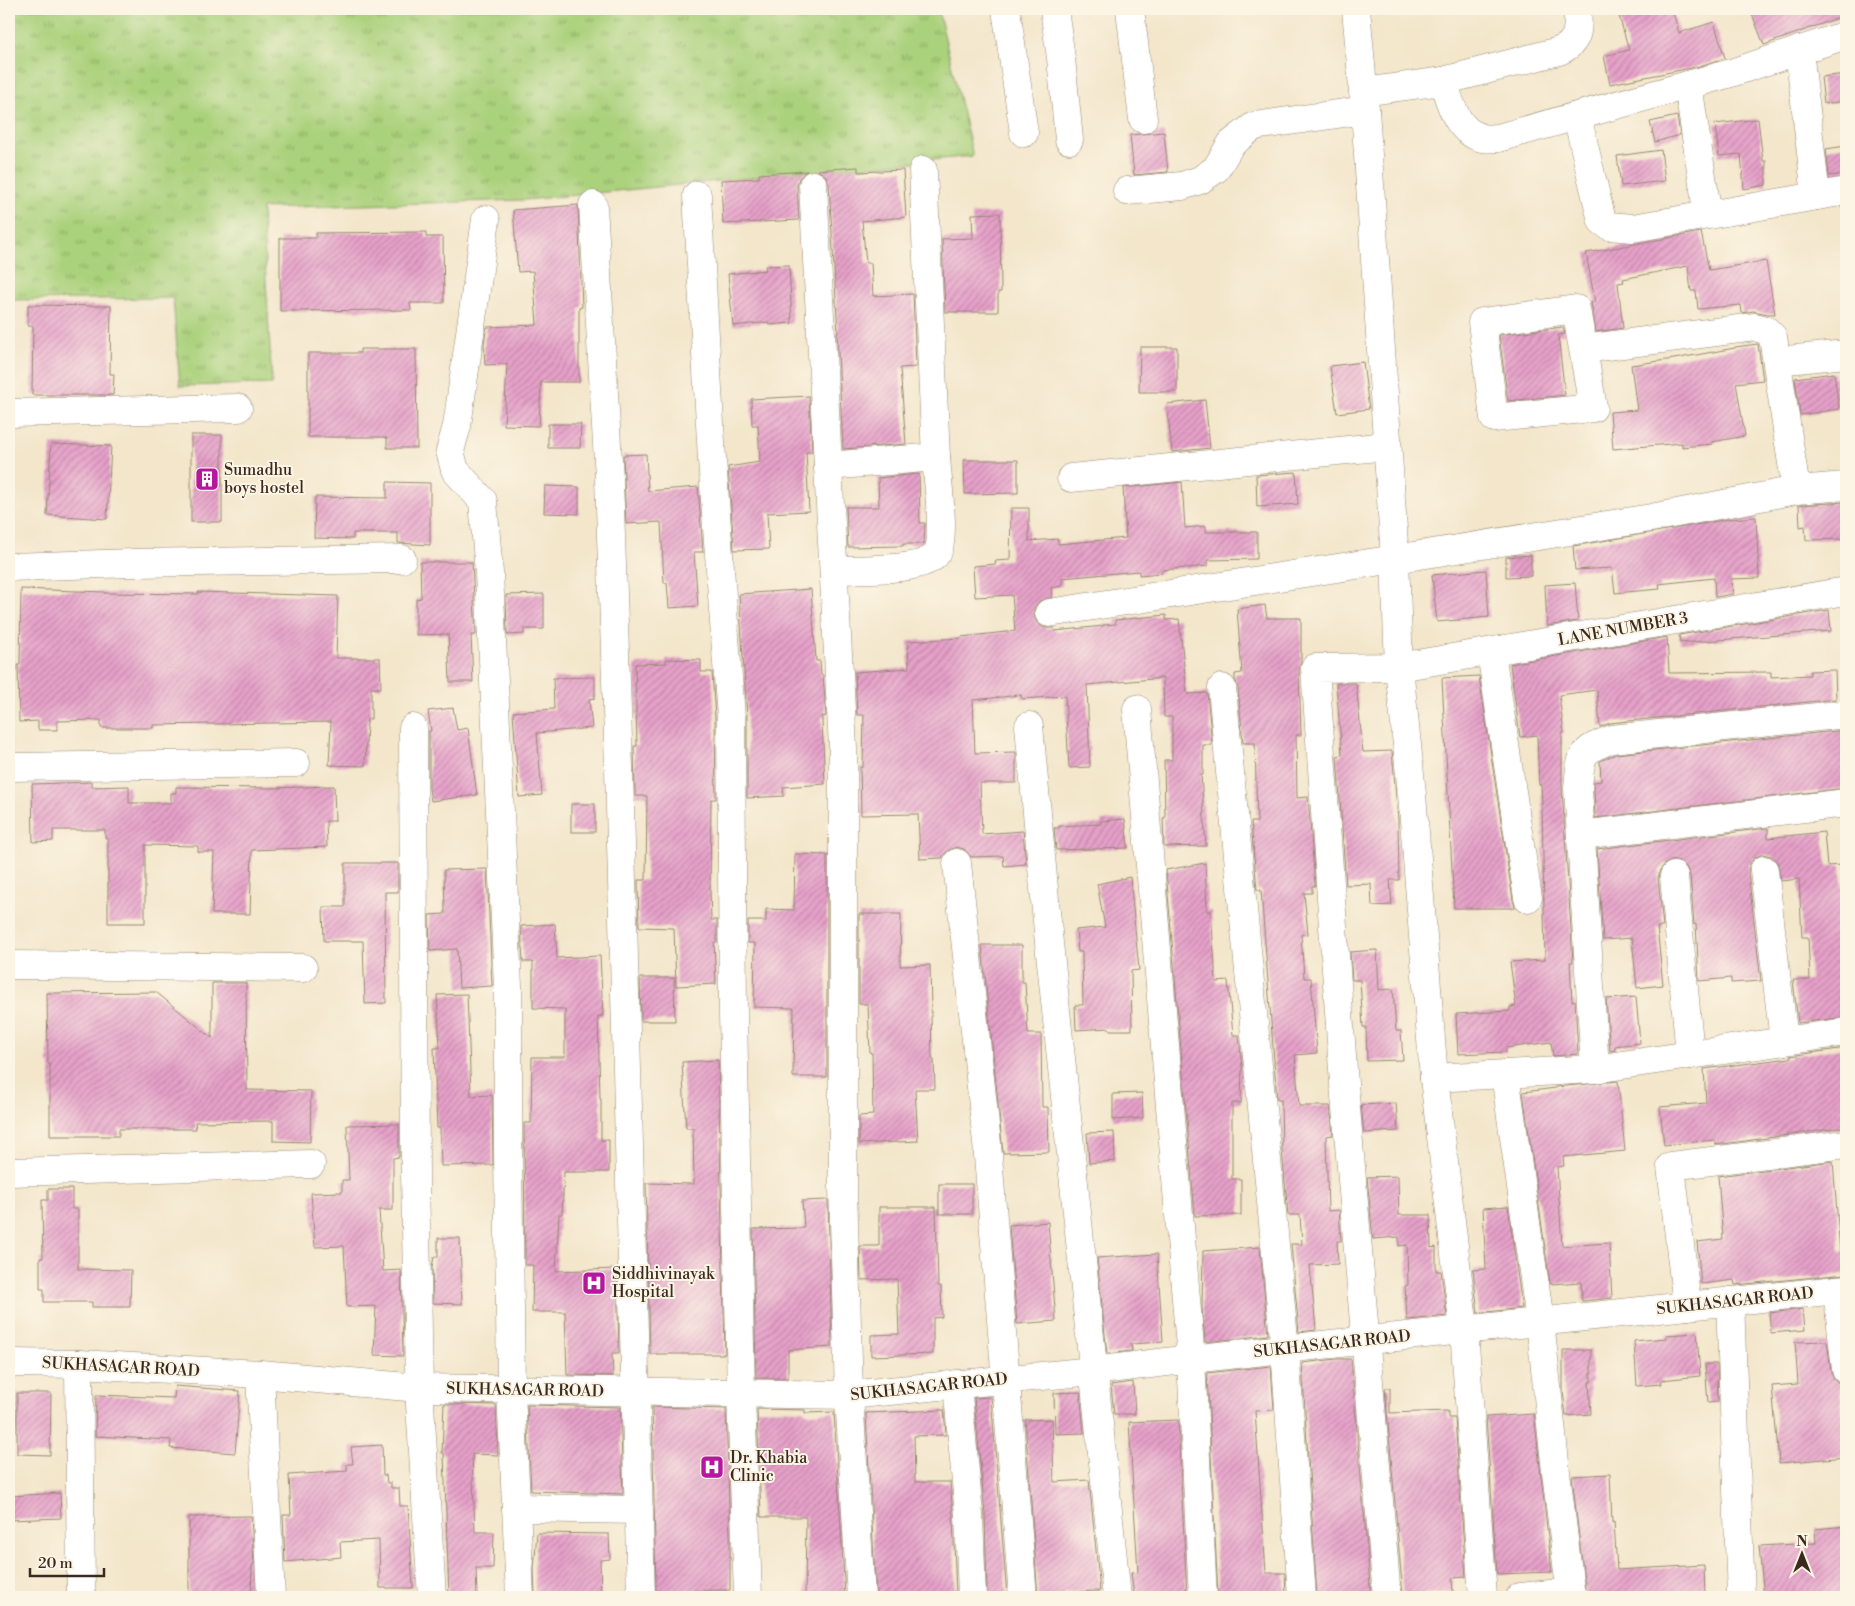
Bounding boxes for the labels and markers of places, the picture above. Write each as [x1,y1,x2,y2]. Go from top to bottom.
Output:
place label: Sumadhu boys hostel [224,460,304,498]
building icon: Sumadhu boys hostel [194,466,220,492]
place label: Siddhivinayak Hospital [612,1264,716,1302]
hospital icon: Siddhivinayak Hospital [581,1270,607,1296]
place label: Dr. Khabia Clinic [730,1448,808,1486]
hospital icon: Dr. Khabia Clinic [699,1454,725,1480]

